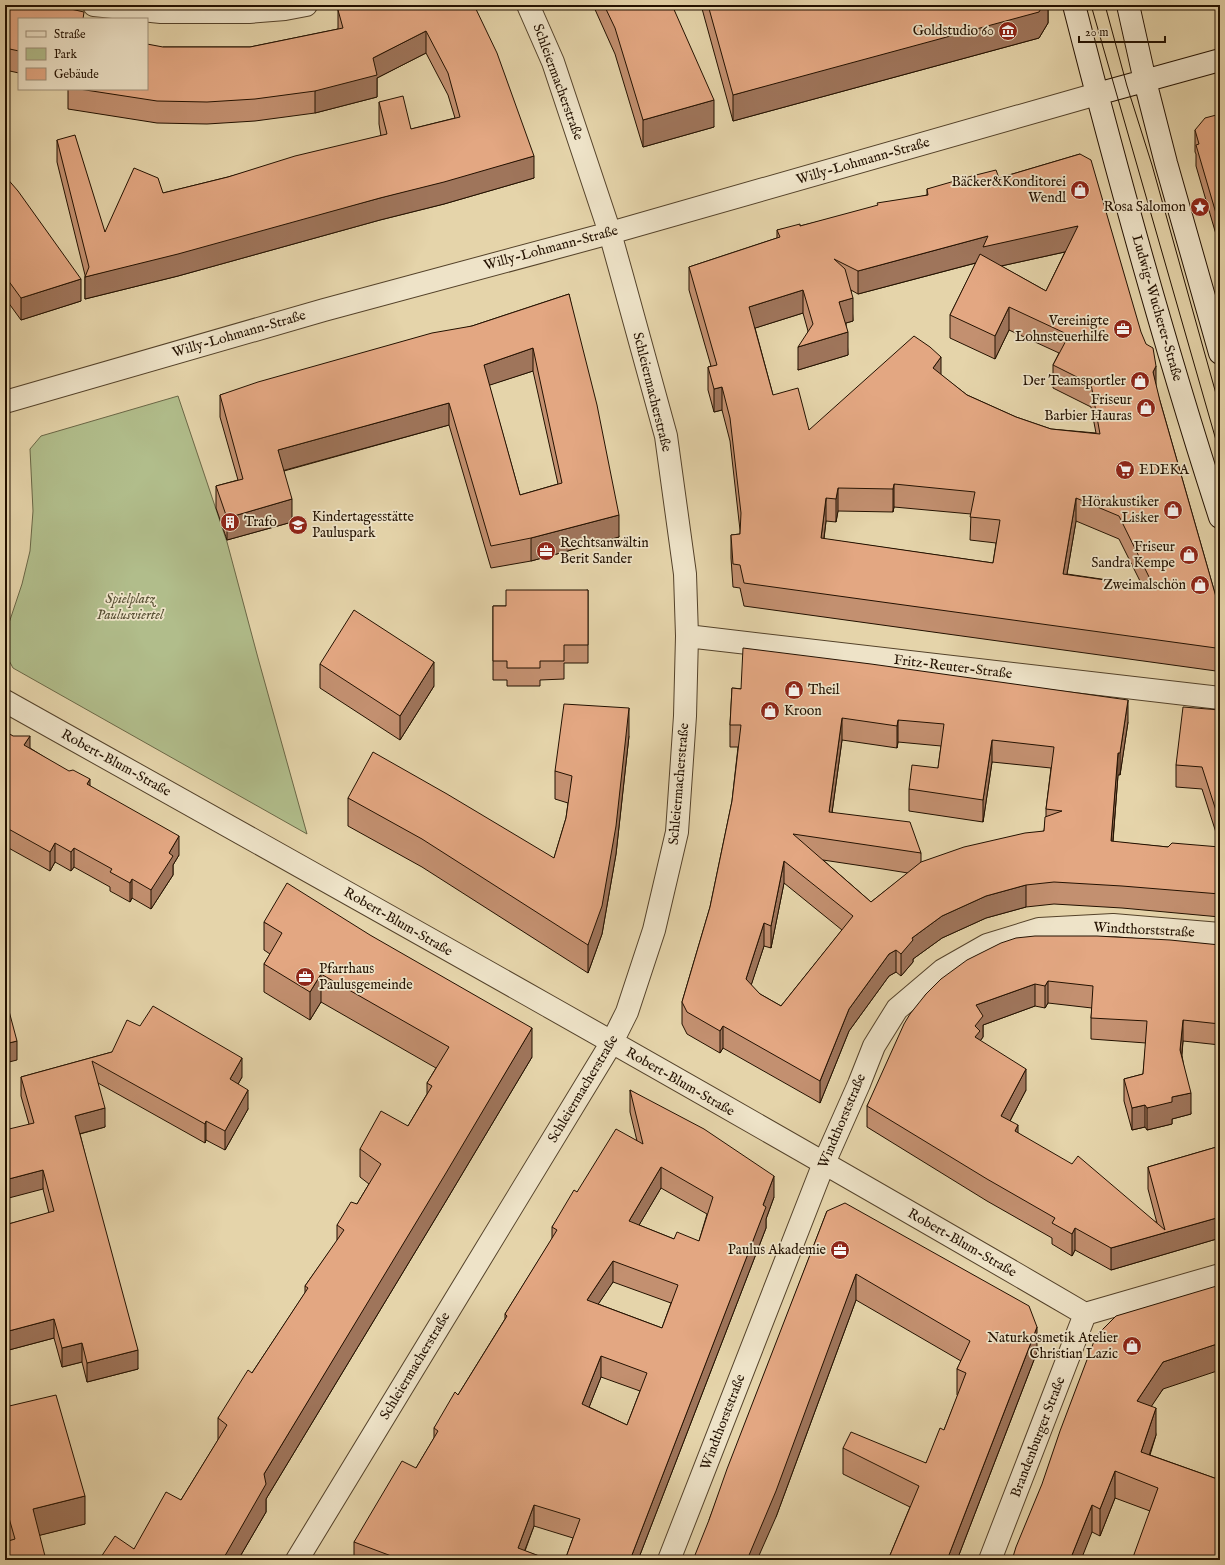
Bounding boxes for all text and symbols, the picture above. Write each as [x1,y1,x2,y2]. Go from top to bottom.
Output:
legend [18,18,148,90]
scale bar [1079,18,1165,44]
museum icon: Goldstudio 60 [997,20,1019,42]
street label: Schleiermacherstraße [529,21,588,143]
place label: Goldstudio 60 [913,22,994,40]
text: 20 m [1085,25,1108,40]
text: Straße [54,27,86,42]
text: Park [54,47,77,62]
text: Gebäude [54,67,99,82]
street label: Willy-Lohmann-Straße [794,133,932,189]
place label: Bäcker&Konditorei Wendl [951,173,1066,207]
shop icon: Bäcker&Konditorei Wendl [1069,179,1091,201]
place icon: Rosa Salomon [1189,196,1211,218]
place label: Rosa Salomon [1104,198,1187,216]
street label: Willy-Lohmann-Straße [482,221,621,275]
street label: Ludwig-Wucherer-Straße [1127,233,1187,384]
street label: Willy-Lohmann-Straße [170,306,308,362]
place label: Vereinigte Lohnsteuerhilfe [1015,312,1110,346]
office icon: Vereinigte Lohnsteuerhilfe [1112,318,1134,340]
street label: Schleiermacherstraße [628,330,676,454]
shop icon: Der Teamsportler [1129,370,1151,392]
place label: Der Teamsportler [1023,372,1126,390]
place label: Friseur Barbier Hauras [1044,391,1132,425]
shop icon: Friseur Barbier Hauras [1135,397,1157,419]
supermarket icon: EDEKA [1114,459,1136,481]
place label: EDEKA [1139,461,1190,479]
place label: Hörakustiker Lisker [1081,493,1159,527]
shop icon: Hörakustiker Lisker [1162,499,1184,521]
place label: Kindertagesstätte Pauluspark [312,508,415,542]
building icon: Trafo [219,511,241,533]
place label: Trafo [244,513,277,531]
school or university icon: Kindertagesstätte Pauluspark [287,514,309,536]
place label: Rechtsanwältin Berit Sander [560,534,649,568]
place label: Friseur Sandra Kempe [1091,538,1176,572]
office icon: Rechtsanwältin Berit Sander [535,540,557,562]
shop icon: Friseur Sandra Kempe [1178,544,1200,566]
shop icon: Zweimalschön [1189,574,1211,596]
place label: Zweimalschön [1103,576,1187,594]
park label: Spielplatz Paulusviertel [97,590,165,624]
street label: Fritz-Reuter-Straße [893,651,1014,683]
shop icon: Theil [783,679,805,701]
place label: Theil [808,681,840,699]
shop icon: Kroon [759,700,781,722]
place label: Kroon [784,702,822,720]
street label: Schleiermacherstraße [665,722,693,846]
street label: Robert-Blum-Straße [58,725,175,801]
street label: Robert-Blum-Straße [340,883,456,961]
street label: Windthorststraße [1093,918,1196,942]
place label: Pfarrhaus Paulusgemeinde [319,960,413,994]
office icon: Pfarrhaus Paulusgemeinde [294,966,316,988]
street label: Schleiermacherstraße [544,1031,623,1146]
street label: Robert-Blum-Straße [622,1043,738,1121]
street label: Windthorststraße [814,1070,870,1171]
street label: Robert-Blum-Straße [904,1204,1020,1282]
office icon: Paulus Akademie [829,1239,851,1261]
place label: Paulus Akademie [728,1241,827,1259]
street label: Schleiermacherstraße [376,1308,455,1423]
place label: Naturkosmetik Atelier Christian Lazic [987,1329,1118,1363]
shop icon: Naturkosmetik Atelier Christian Lazic [1121,1335,1143,1357]
street label: Windthorststraße [696,1371,750,1472]
street label: Brandenburger Straße [1007,1373,1070,1500]

